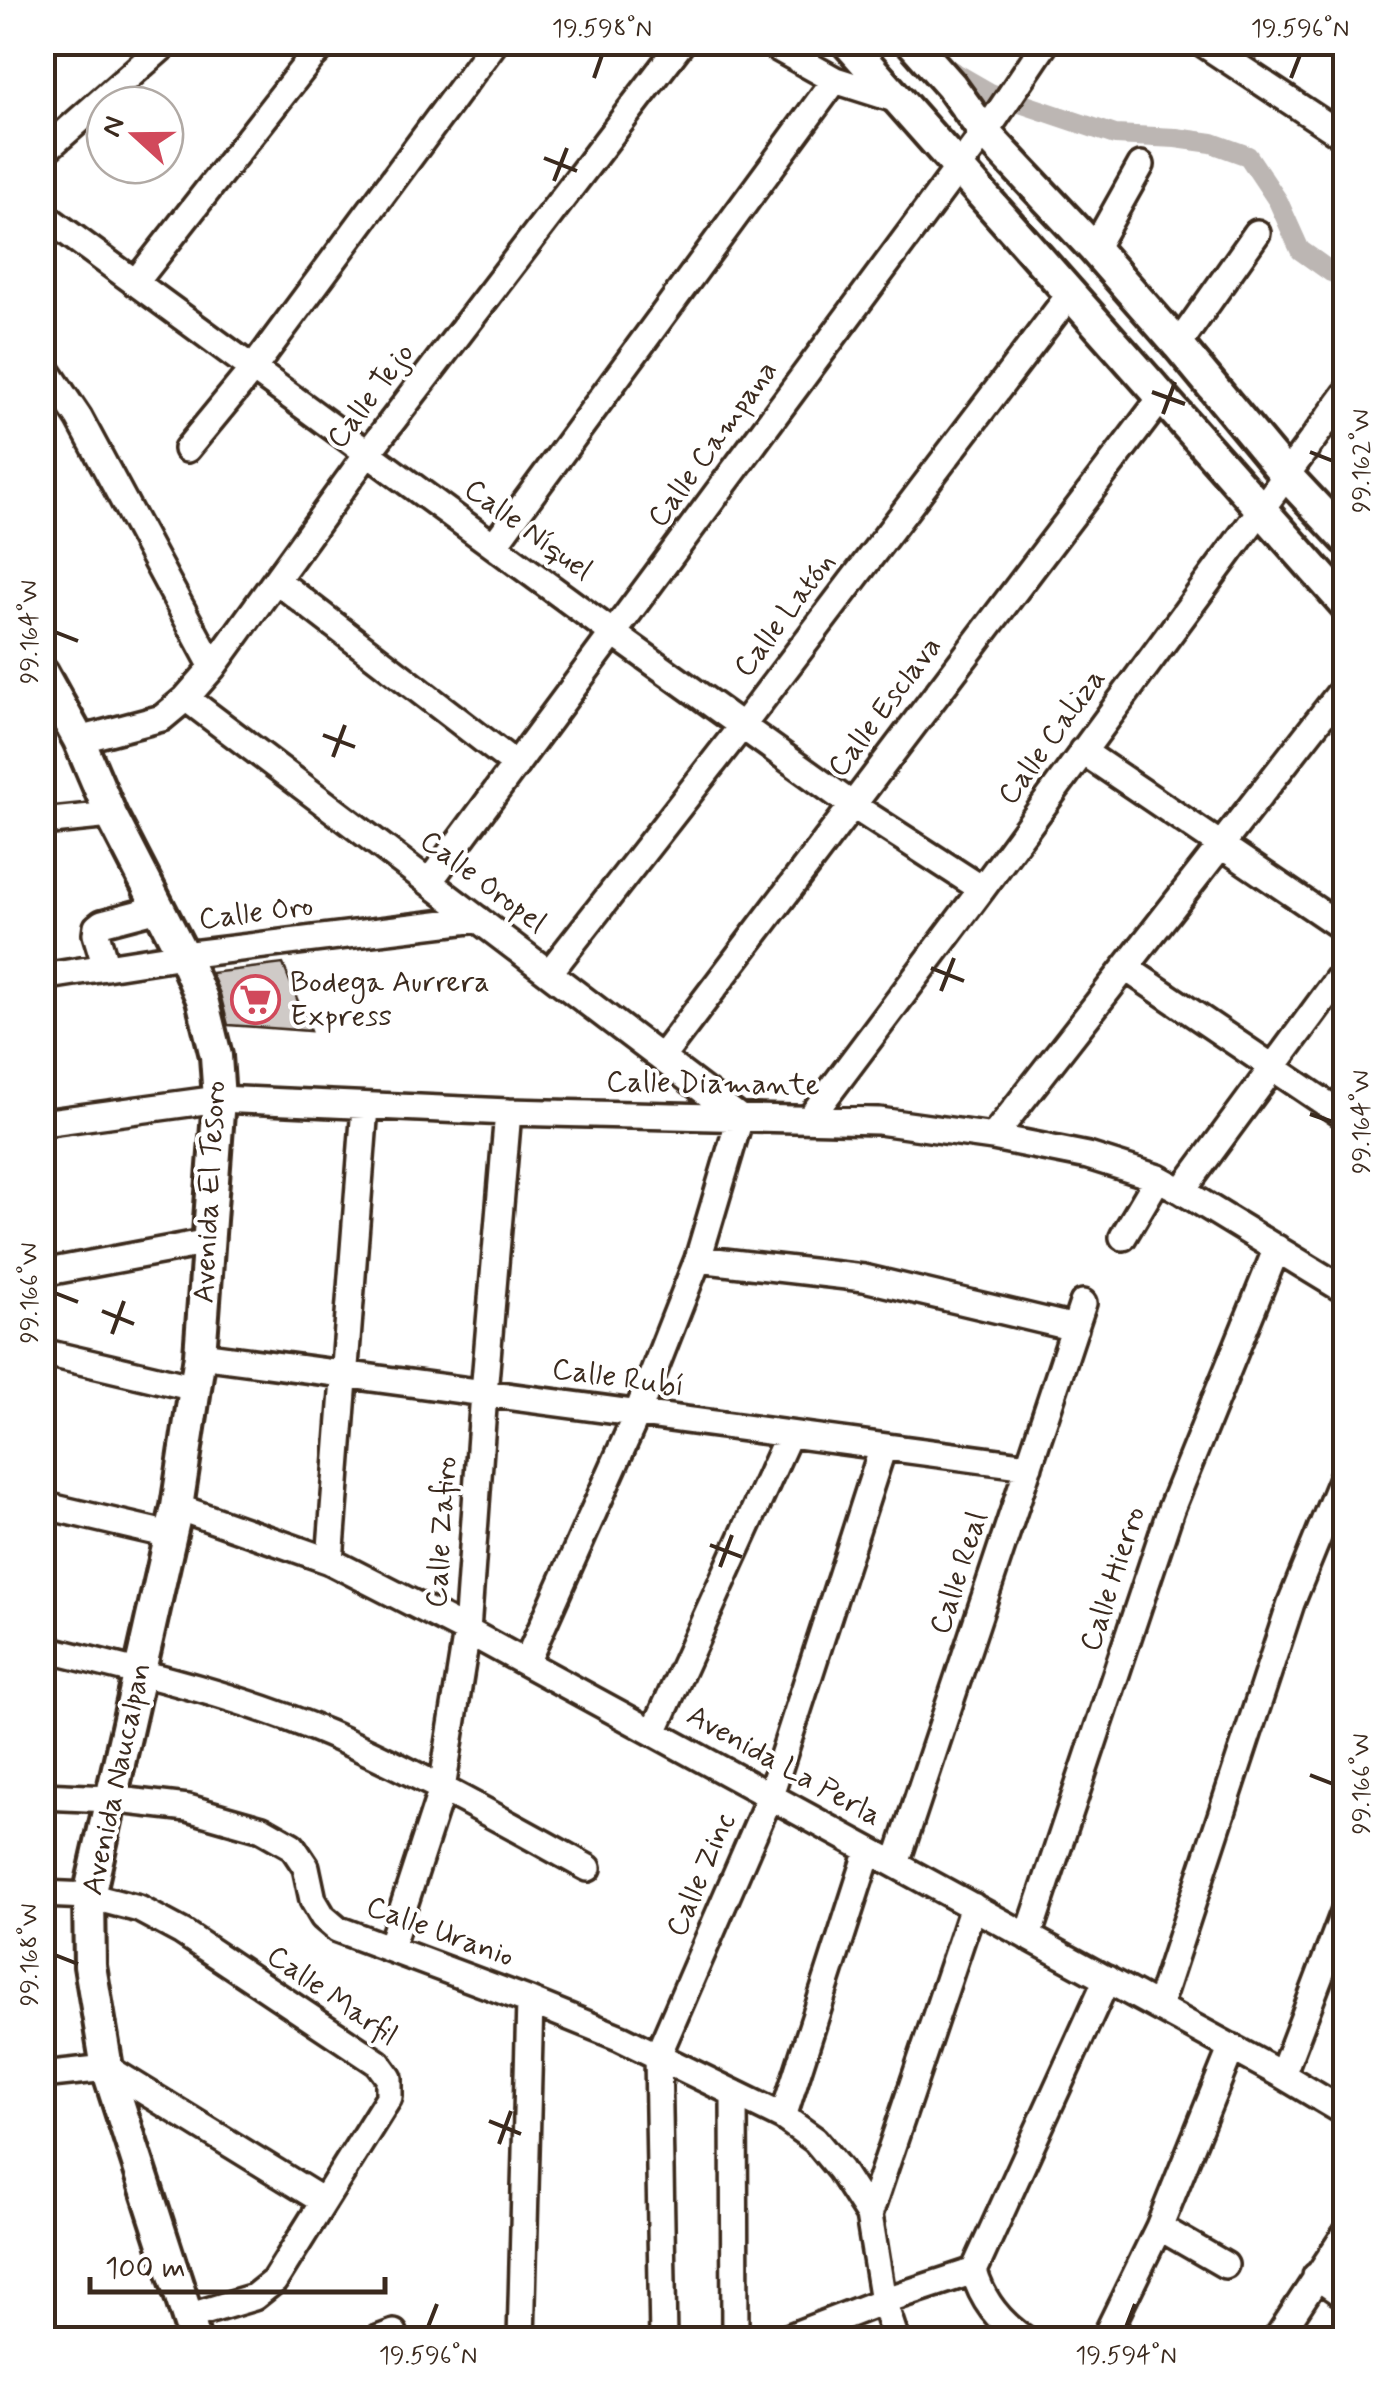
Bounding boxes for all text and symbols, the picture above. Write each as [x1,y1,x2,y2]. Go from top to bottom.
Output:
text: 19.598°N [552,13,652,46]
text: 19.596°N [1251,13,1349,46]
north arrow [85,85,185,185]
text: N [93,112,135,142]
street label: Calle Tejo [318,335,424,457]
street label: Calle Campana [639,353,787,535]
text: 99.162°W [1346,409,1379,513]
street label: Calle Níquel [456,470,600,590]
street label: Calle Latón [725,545,845,685]
text: 99.164°W [14,580,47,684]
street label: Calle Esclava [819,629,951,785]
street label: Calle Caliza [989,661,1115,813]
street label: Calle Oropel [412,822,554,942]
street label: Calle Oro [197,887,315,939]
place label: Bodega Aurrera Express [290,963,490,1036]
supermarket icon: Bodega Aurrera Express [229,973,281,1025]
street label: Calle Diamante [606,1063,820,1105]
text: 99.164°W [1346,1070,1379,1174]
street label: Avenida El Tesoro [185,1080,235,1304]
text: 99.166°W [14,1243,47,1343]
street label: Calle Rubí [549,1349,687,1407]
street label: Calle Zafiro [417,1455,467,1609]
street label: Calle Hierro [1071,1502,1155,1656]
street label: Calle Real [921,1507,997,1639]
street label: Avenida Naucalpan [73,1659,161,1899]
street label: Avenida La Perla [680,1696,888,1836]
text: 99.166°W [1346,1734,1379,1834]
street label: Calle Zinc [657,1807,745,1943]
street label: Calle Uranio [361,1887,519,1977]
text: 99.168°W [14,1904,47,2006]
street label: Calle Marfil [259,1937,405,2055]
scale bar [90,2232,385,2294]
text: 100 m [105,2249,186,2288]
text: 19.596°N [379,2340,477,2373]
text: 19.594°N [1075,2340,1177,2373]

